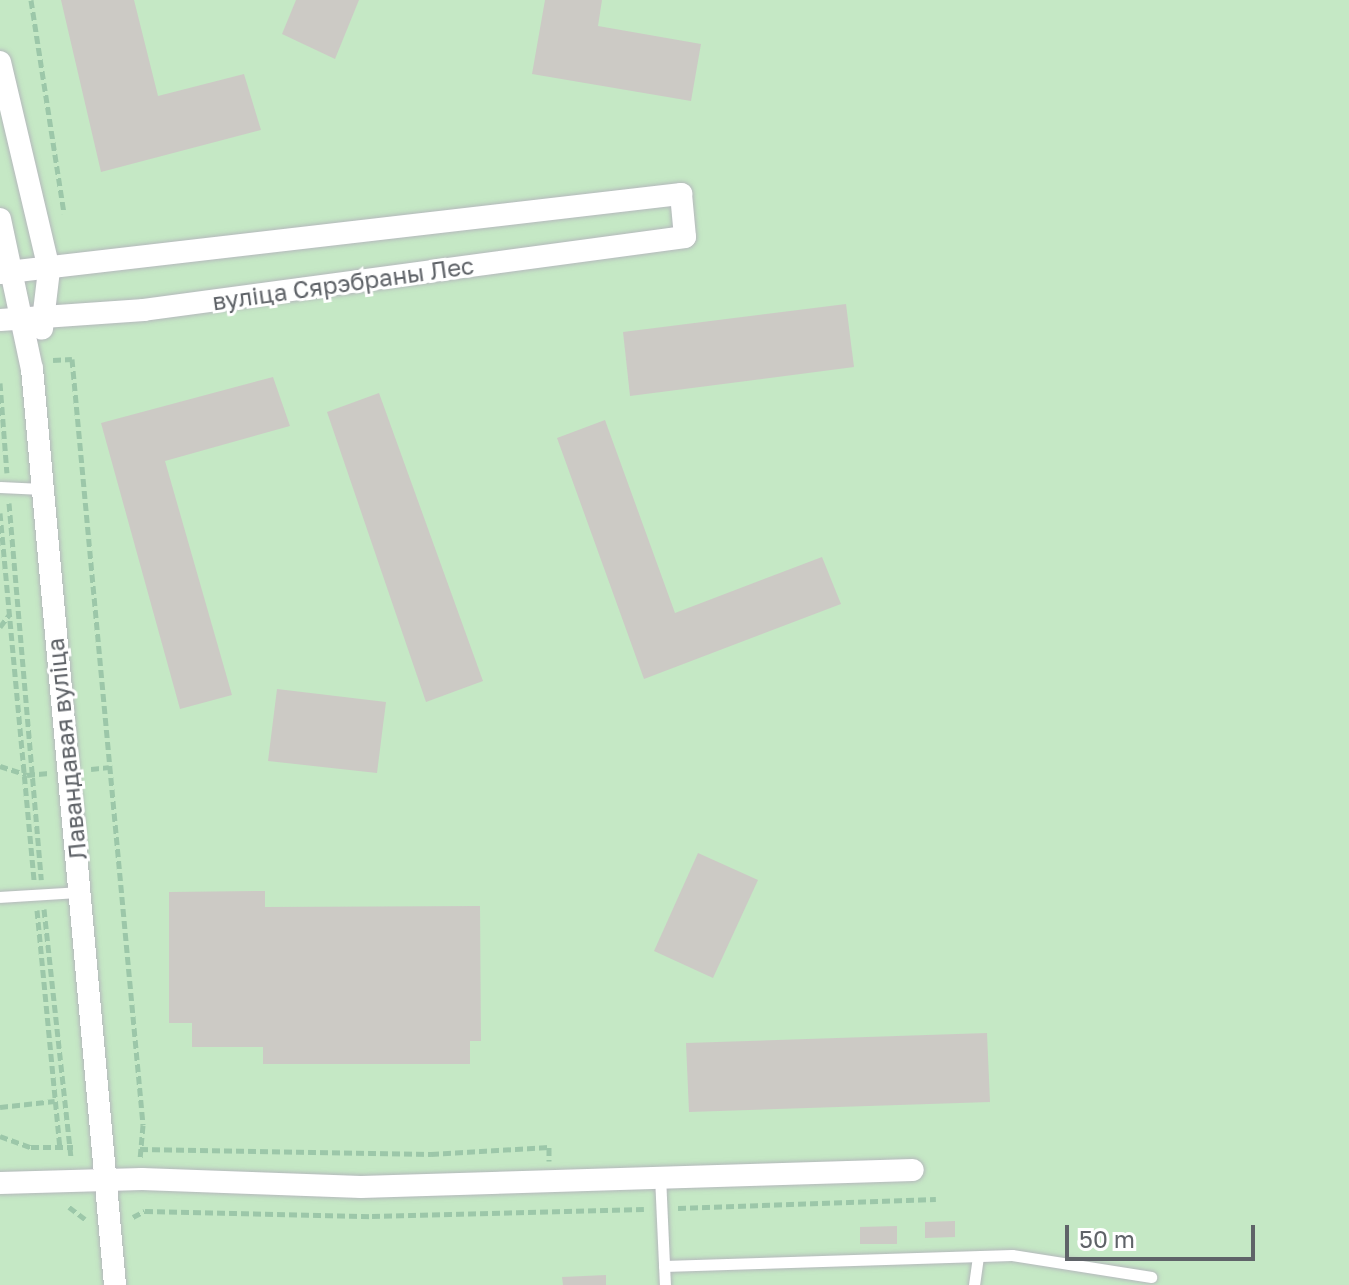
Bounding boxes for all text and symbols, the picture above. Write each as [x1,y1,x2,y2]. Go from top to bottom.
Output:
street label: вуліца Сярэбраны Лес [210,250,476,316]
street label: Лавандавая вуліца [40,637,92,861]
scale bar [1069,1209,1259,1259]
text: 50 m [1079,1224,1135,1253]

